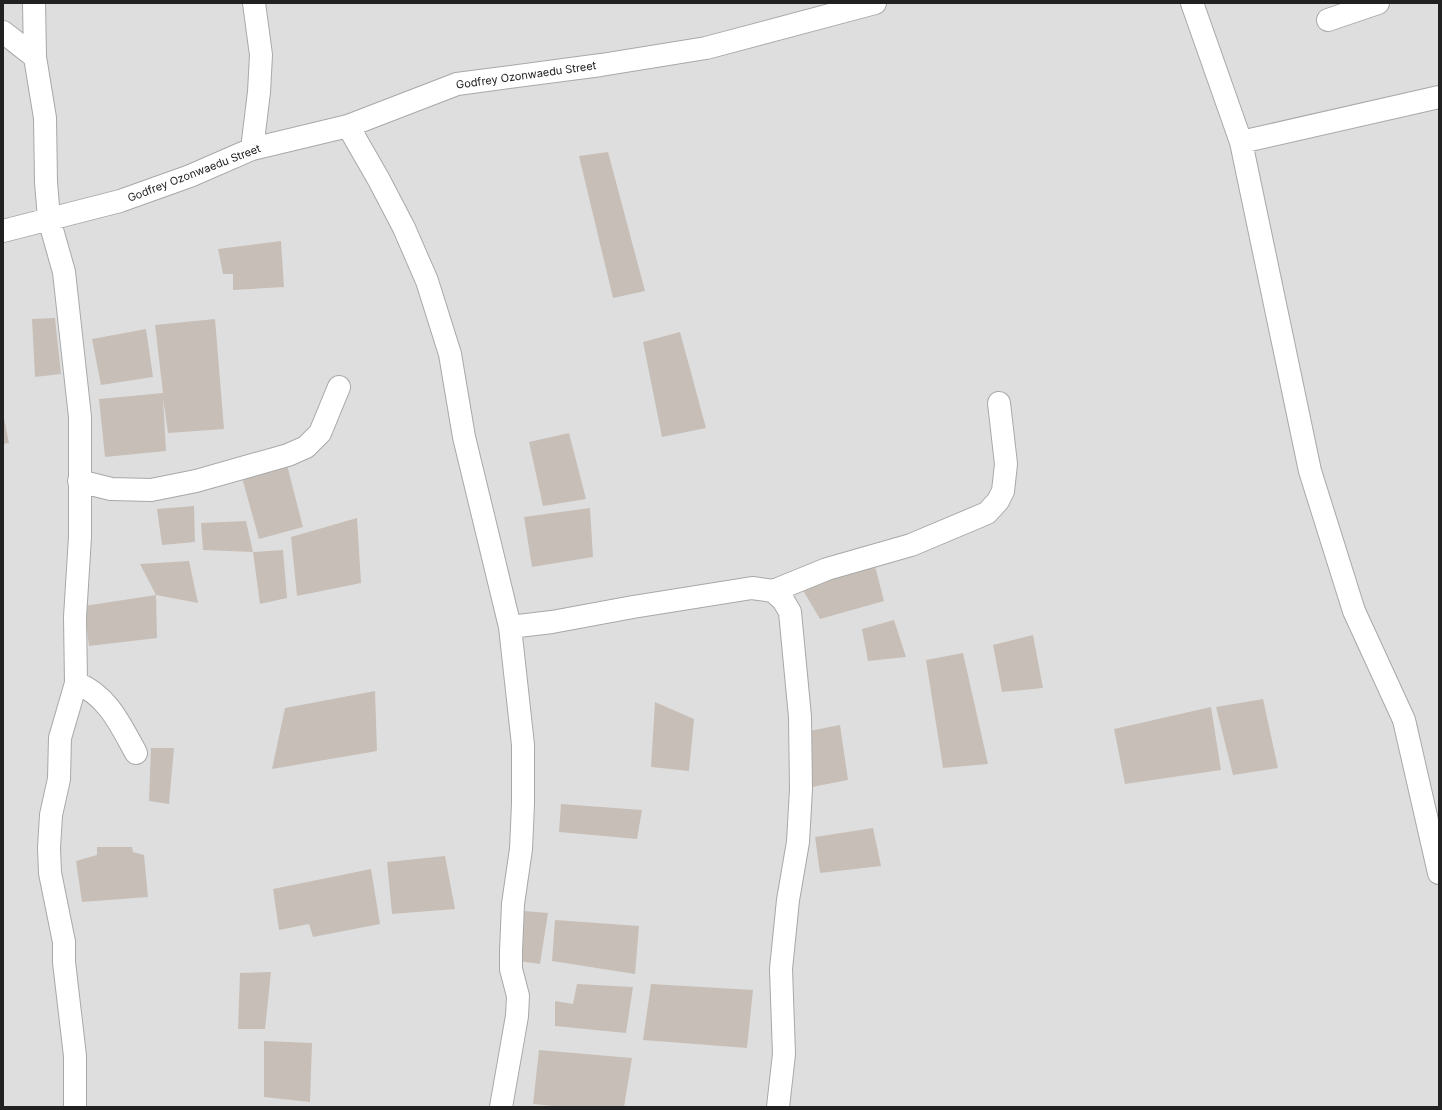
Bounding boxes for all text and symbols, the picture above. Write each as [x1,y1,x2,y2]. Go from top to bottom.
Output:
street label: Godfrey Ozonwaedu Street [455,58,597,92]
street label: Godfrey Ozonwaedu Street [125,141,263,205]

